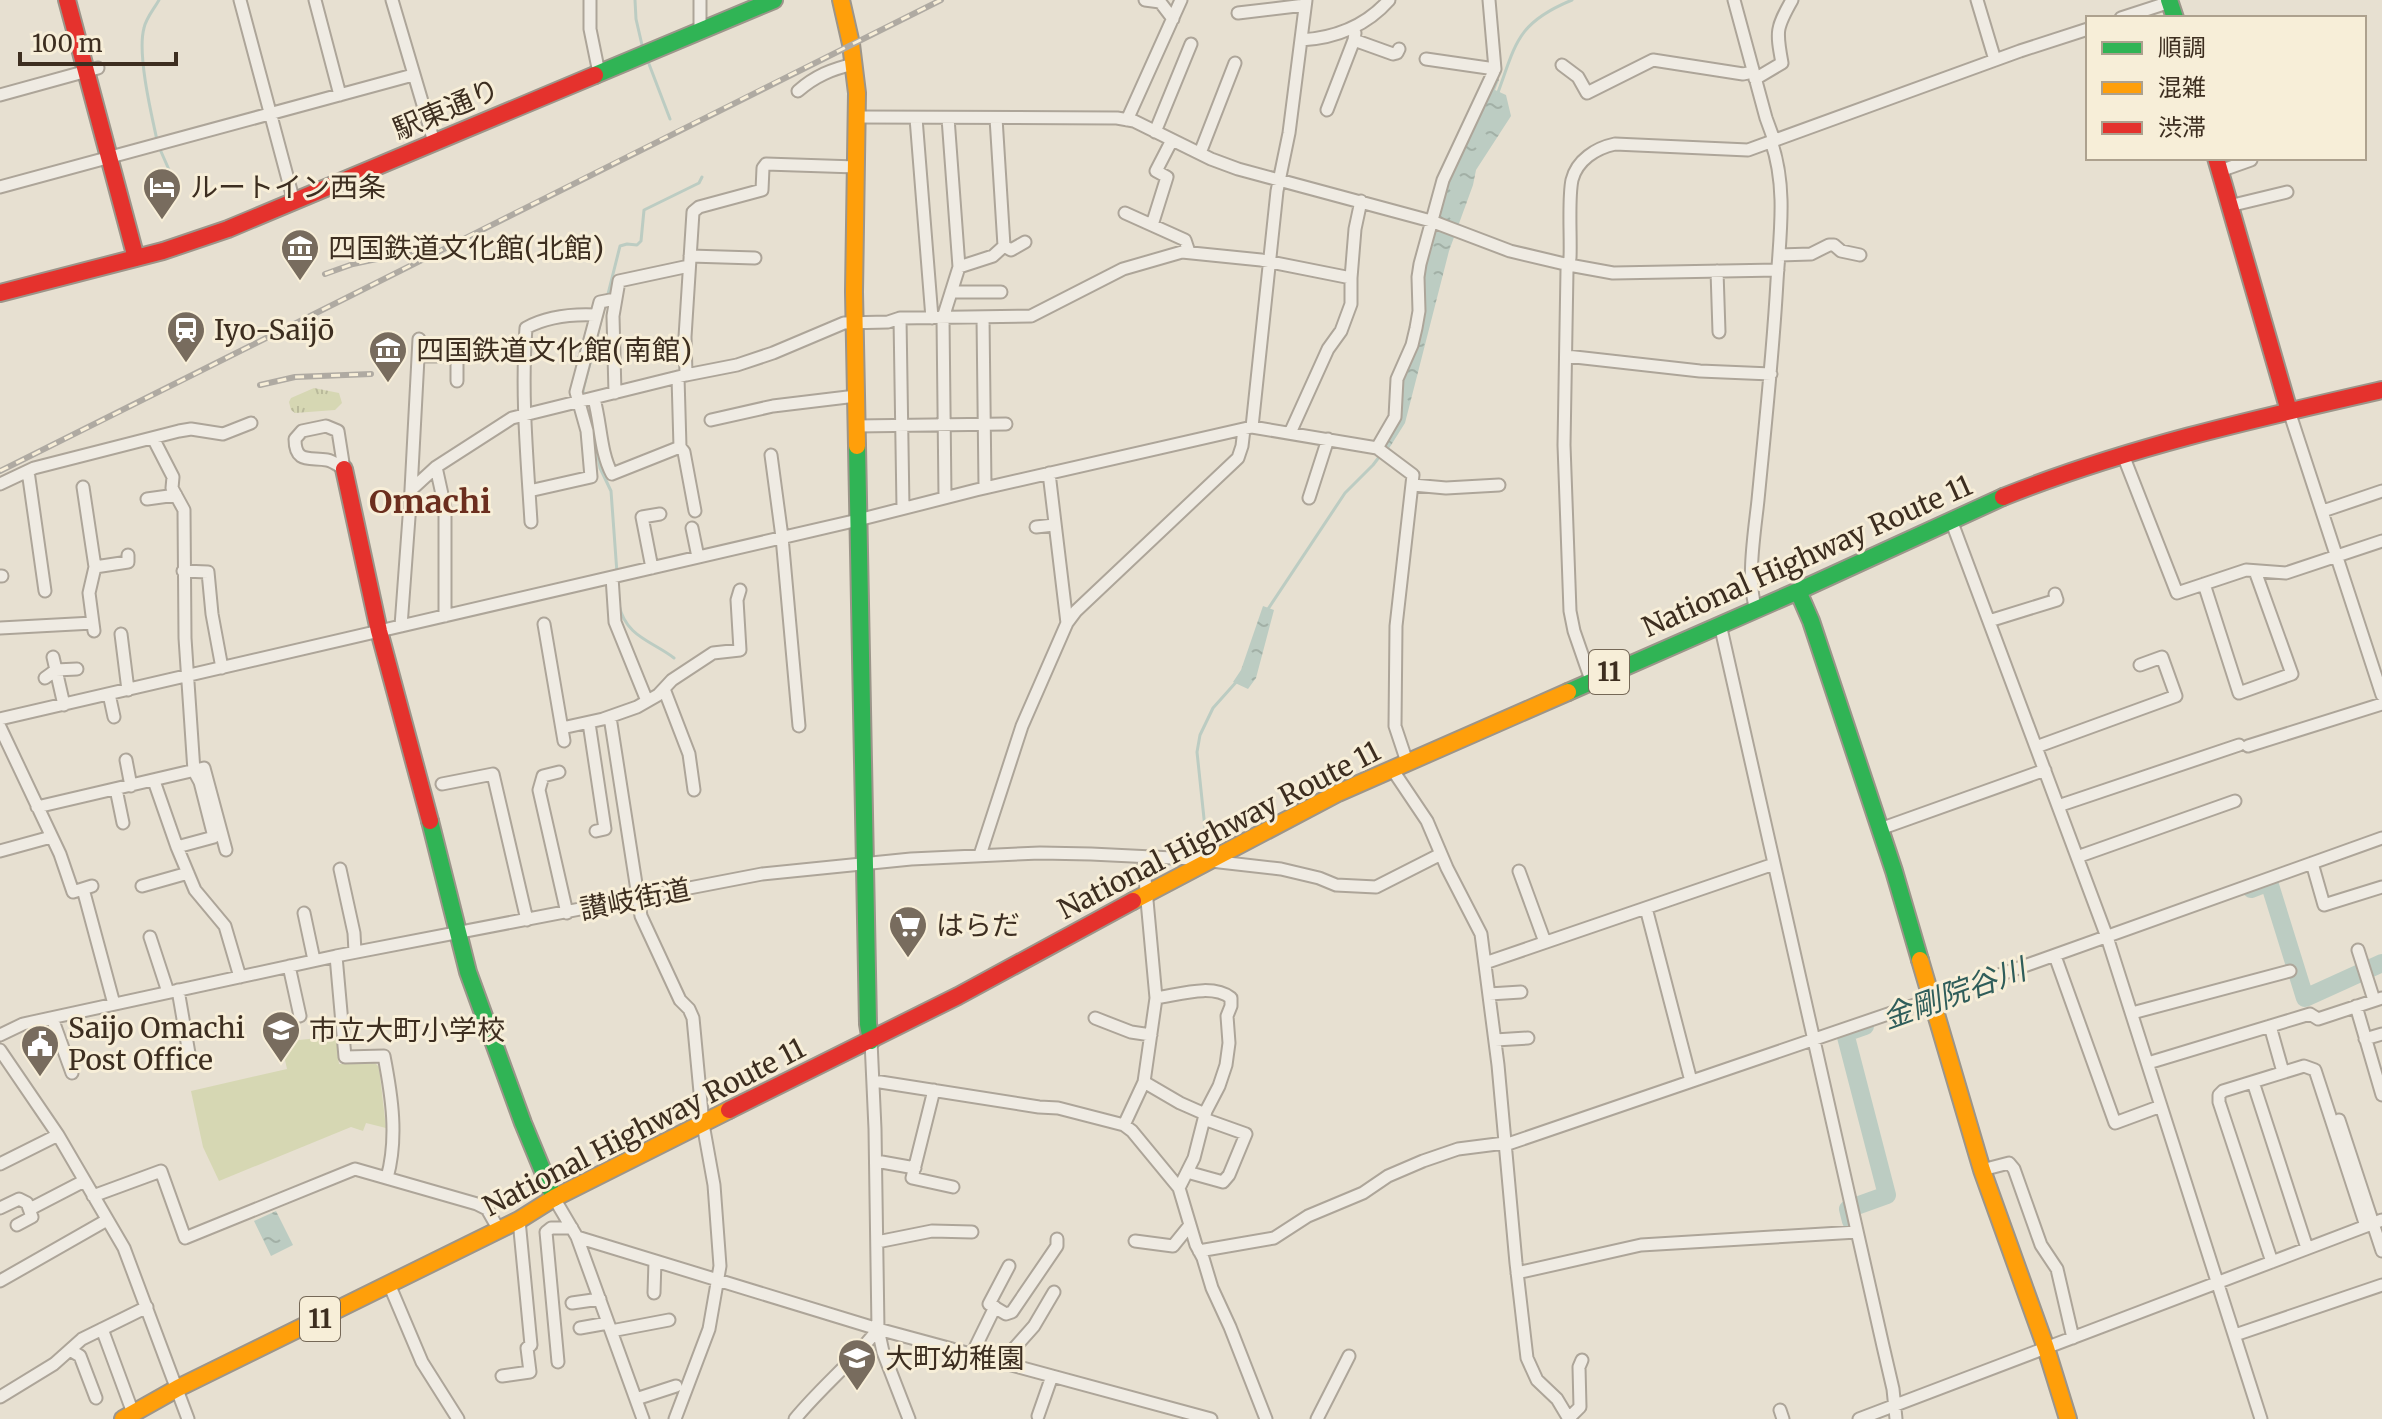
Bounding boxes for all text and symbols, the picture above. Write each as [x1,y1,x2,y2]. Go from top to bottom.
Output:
scale bar [20,16,176,66]
legend [2086,16,2366,160]
text: 100 m [32,28,103,59]
text: 順調 [2158,32,2206,63]
street label: 駅東通り [387,71,505,147]
text: 混雑 [2158,72,2206,103]
text: 渋滞 [2158,112,2206,143]
hotel icon: ルートイン西条 [141,166,183,221]
place label: ルートイン西条 [190,169,386,205]
museum icon: 四国鉄道文化館(北館) [279,227,321,282]
place label: 四国鉄道文化館(北館) [328,230,604,266]
station icon: Iyo-Saijō [165,309,207,364]
place label: Iyo-Saijō [214,312,334,348]
museum icon: 四国鉄道文化館(南館) [367,329,409,384]
place label: 四国鉄道文化館(南館) [416,332,692,368]
street label: National Highway Route 11 [1637,467,1977,645]
district label: Omachi [369,482,491,522]
road number: 11 [1589,650,1629,694]
street label: National Highway Route 11 [1052,733,1386,927]
street label: 讃岐街道 [577,871,693,927]
supermarket icon: はらだ [887,904,929,959]
place label: はらだ [936,907,1020,943]
water label: 金剛院谷川 [1877,949,2033,1037]
school or university icon: 市立大町小学校 [260,1009,302,1064]
place label: Saijo Omachi Post Office [68,1010,245,1078]
place label: 市立大町小学校 [309,1012,505,1048]
public building icon: Saijo Omachi Post Office [19,1023,61,1078]
street label: National Highway Route 11 [477,1030,811,1224]
road number: 11 [300,1297,340,1341]
school or university icon: 大町幼稚園 [836,1337,878,1392]
place label: 大町幼稚園 [885,1340,1025,1376]

